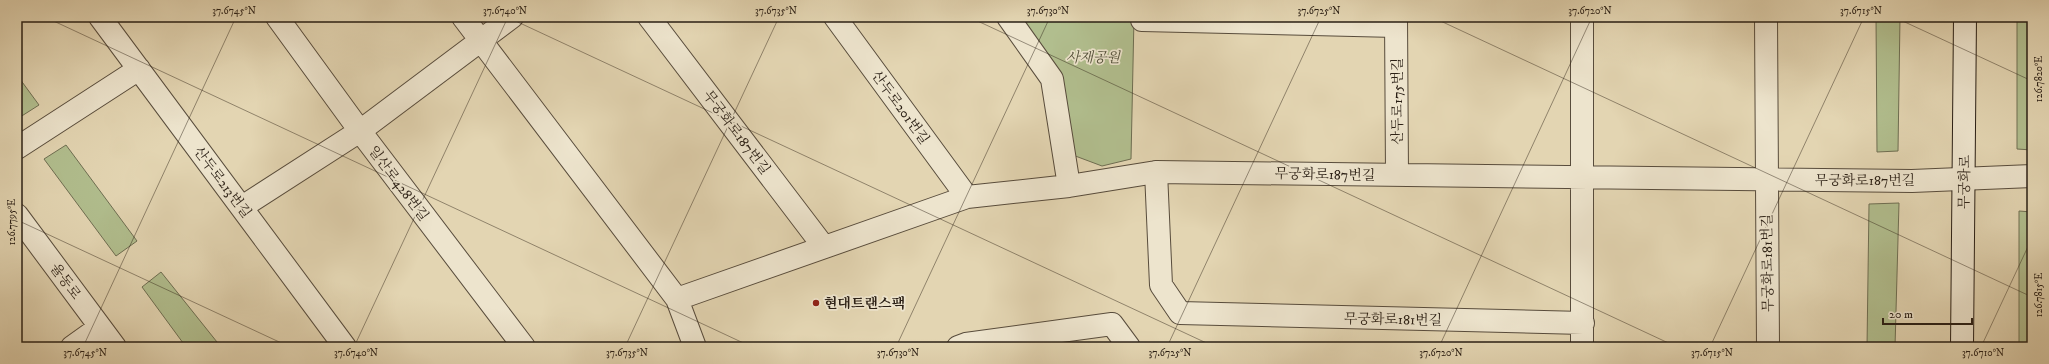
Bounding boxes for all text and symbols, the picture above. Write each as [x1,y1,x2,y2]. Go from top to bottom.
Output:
text: 37.6745°N [212,5,256,17]
text: 37.6740°N [483,5,527,17]
text: 37.6735°N [755,5,797,17]
text: 37.6730°N [1027,5,1069,17]
text: 37.6725°N [1297,5,1341,17]
text: 37.6720°N [1568,5,1612,17]
text: 37.6715°N [1840,5,1882,17]
park label: 사재공원 [1066,49,1122,67]
text: 126.7820°E [2033,56,2045,102]
street label: 산두로175번길 [1389,57,1407,145]
street label: 산두로201번길 [867,67,933,148]
street label: 무궁화로187번길 [699,87,774,178]
street label: 일산로428번길 [364,142,432,225]
street label: 산두로213번길 [189,143,255,222]
street label: 무궁화로 [1956,154,1974,209]
street label: 무궁화로187번길 [1274,165,1375,185]
street label: 무궁화로187번길 [1815,172,1915,190]
text: 126.7795°E [6,199,18,245]
street label: 무궁화로181번길 [1758,214,1778,312]
street label: 율동로 [46,260,85,304]
text: 126.7815°E [2033,273,2045,317]
place label: 현대트랜스팩 [824,295,905,313]
marker: 현대트랜스팩 [811,298,821,308]
scale bar [1883,300,1972,326]
text: 20 m [1889,307,1913,322]
street label: 무궁화로181번길 [1344,310,1442,330]
text: 37.6745°N [63,347,107,359]
text: 37.6740°N [334,347,378,359]
text: 37.6735°N [606,347,648,359]
text: 37.6730°N [877,347,919,359]
text: 37.6725°N [1148,347,1192,359]
text: 37.6720°N [1419,347,1463,359]
text: 37.6715°N [1691,347,1733,359]
text: 37.6710°N [1962,347,2004,359]

